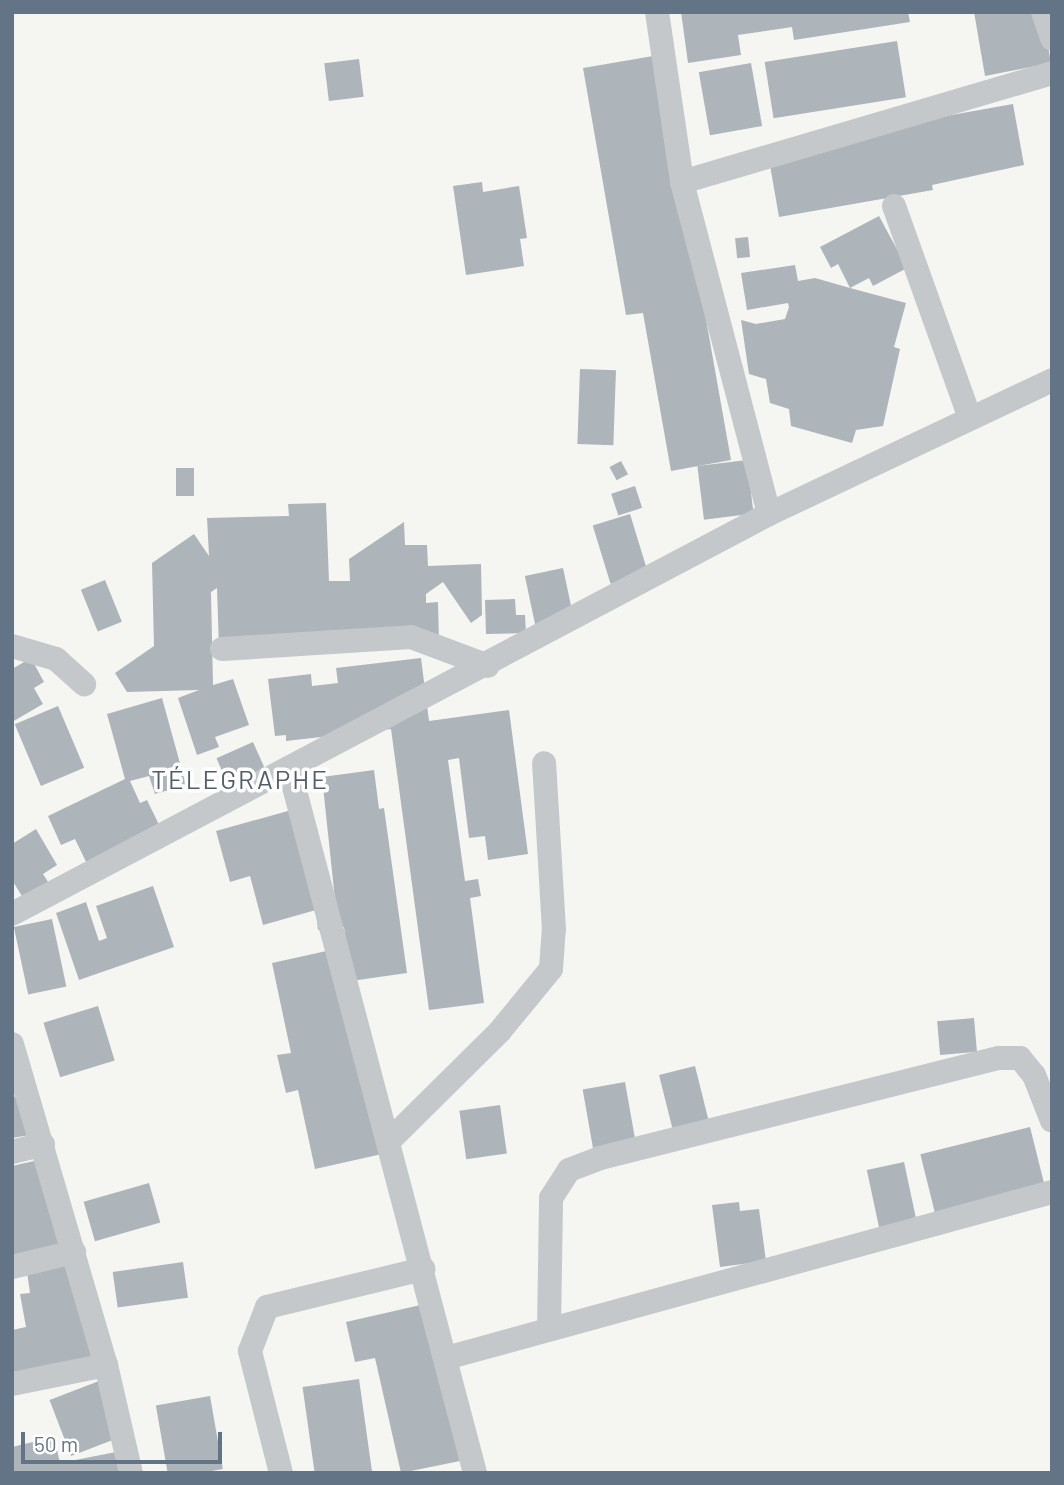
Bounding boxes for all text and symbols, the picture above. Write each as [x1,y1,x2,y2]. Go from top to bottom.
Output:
district label: TÉLEGRAPHE [152,763,328,795]
scale bar [24,1418,226,1462]
text: 50 m [34,1431,78,1456]

